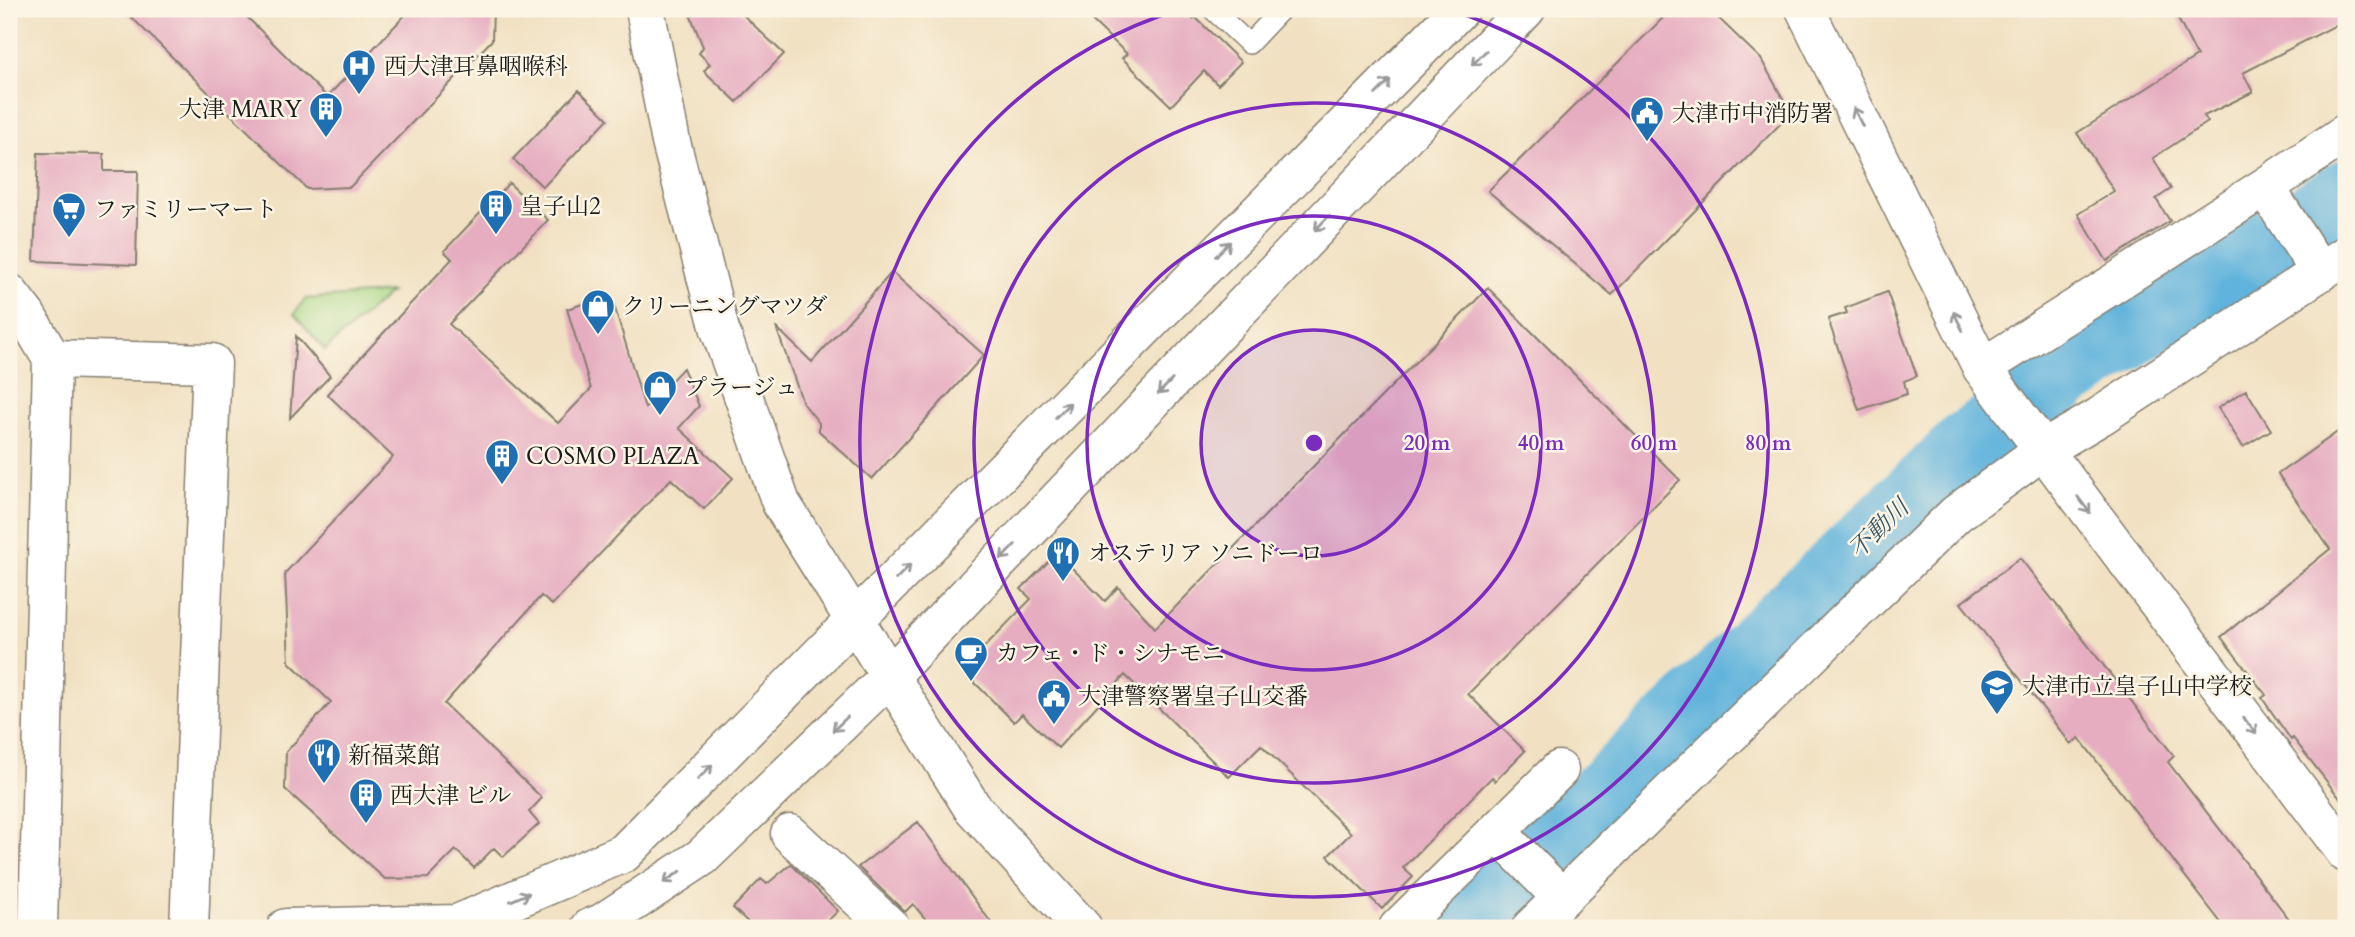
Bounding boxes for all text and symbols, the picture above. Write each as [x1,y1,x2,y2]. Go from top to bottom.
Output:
hospital icon: 西大津耳鼻咽喉科 [340,47,378,96]
one-way arrow [1471,49,1488,66]
place label: 西大津耳鼻咽喉科 [384,51,568,82]
one-way arrow [1374,79,1391,96]
building icon: 大津 MARY [307,90,345,139]
place label: 大津 MARY [179,94,303,125]
public building icon: 大津市中消防署 [1628,94,1666,143]
place label: 大津市中消防署 [1672,98,1833,129]
one-way arrow [1851,107,1865,128]
building icon: 皇子山2 [477,187,515,236]
supermarket icon: ファミリーマート [50,190,88,239]
place label: 皇子山2 [520,191,601,222]
place label: ファミリーマート [94,194,278,225]
one-way arrow [1314,214,1331,231]
one-way arrow [1214,240,1231,257]
shop icon: クリーニングマツダ [579,287,617,336]
place label: クリーニングマツダ [622,291,828,322]
one-way arrow [1951,311,1965,332]
shop icon: プラージュ [641,368,679,417]
place label: プラージュ [684,372,798,403]
one-way arrow [1157,378,1173,396]
one-way arrow [1055,402,1072,419]
text: 20 m [1404,429,1451,458]
text: 40 m [1518,429,1565,458]
text: 60 m [1631,429,1678,458]
text: 80 m [1745,429,1792,458]
centre of rings [1302,431,1326,455]
building icon: COSMO PLAZA [483,437,521,486]
place label: COSMO PLAZA [526,441,700,472]
water label: 不動川 [1842,490,1919,566]
one-way arrow [2076,495,2091,514]
restaurant icon: オステリア ソニドーロ [1044,534,1082,583]
place label: オステリア ソニドーロ [1088,538,1323,569]
one-way arrow [999,543,1016,560]
one-way arrow [895,564,912,581]
cafe icon: カフェ・ド・シナモニ [952,634,990,683]
place label: カフェ・ド・シナモニ [996,638,1225,669]
school or university icon: 大津市立皇子山中学校 [1978,667,2016,716]
place label: 大津市立皇子山中学校 [2022,671,2252,702]
public building icon: 大津警察署皇子山交番 [1035,677,1073,726]
place label: 大津警察署皇子山交番 [1078,681,1308,712]
one-way arrow [831,716,848,733]
one-way arrow [2243,716,2258,734]
restaurant icon: 新福菜館 [305,736,343,785]
place label: 新福菜館 [348,740,440,771]
one-way arrow [696,763,713,780]
building icon: 西大津 ビル [347,776,385,825]
place label: 西大津 ビル [390,780,511,811]
one-way arrow [663,870,682,884]
one-way arrow [509,890,530,903]

